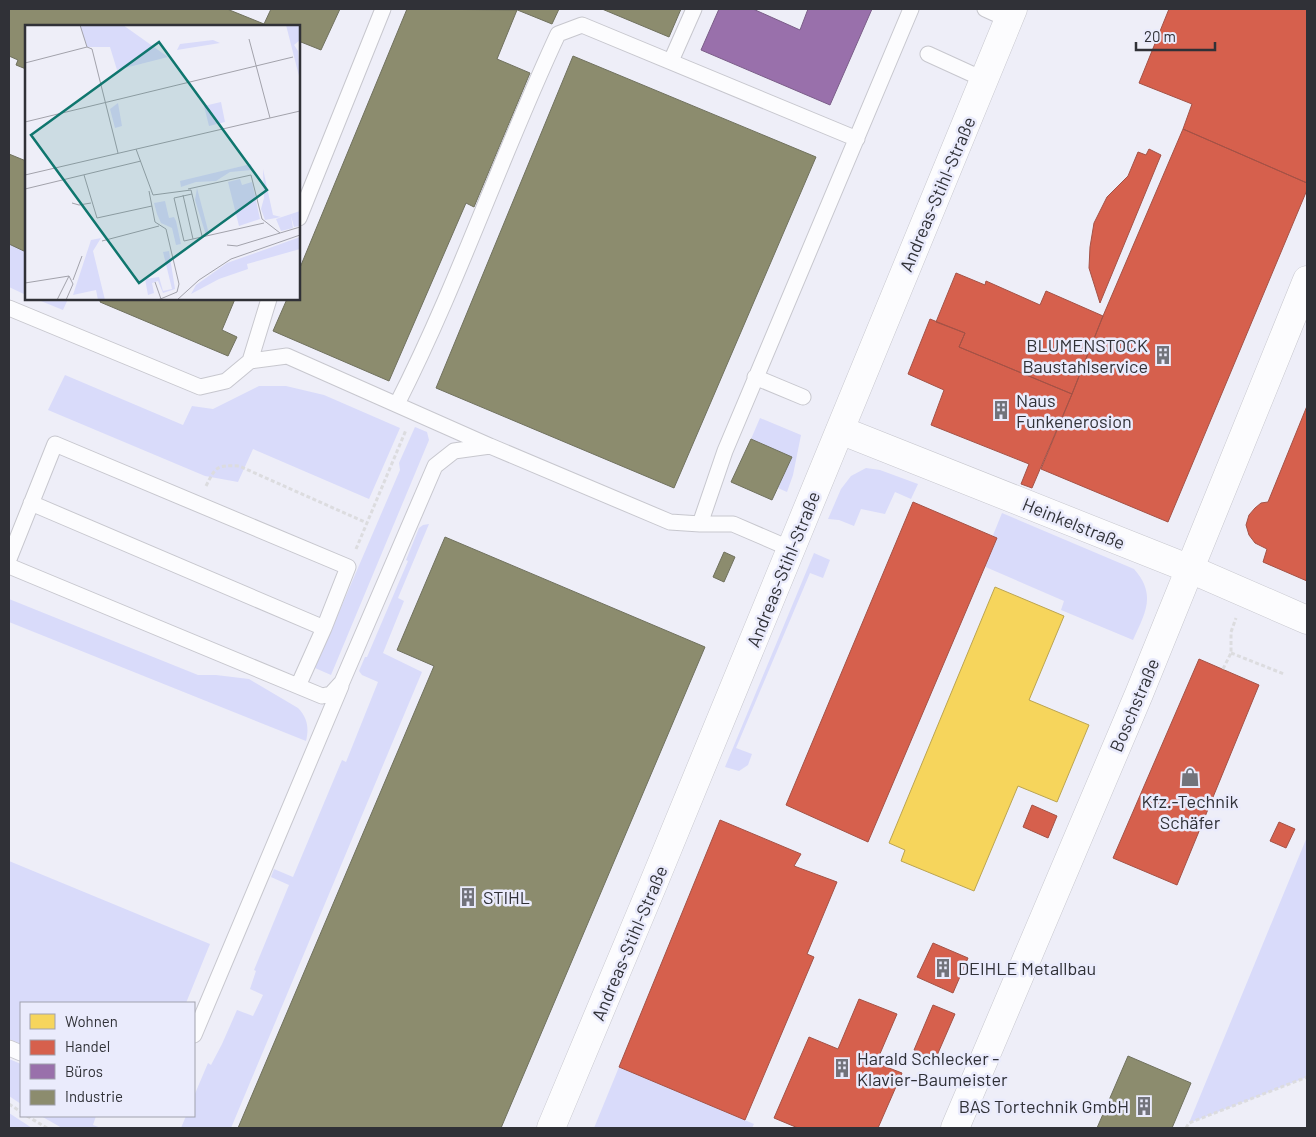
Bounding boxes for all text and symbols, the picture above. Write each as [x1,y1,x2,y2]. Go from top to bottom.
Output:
scale bar [1136,20,1215,52]
inset map [25,25,300,300]
text: 20 m [1144,27,1176,45]
street label: Andreas-Stihl-Straße [894,113,980,275]
place label: BLUMENSTOCK Baustahlservice [1022,334,1148,377]
building icon: BLUMENSTOCK Baustahlservice [1152,344,1174,366]
place label: Naus Funkenerosion [1016,389,1132,432]
building icon: Naus Funkenerosion [990,399,1012,421]
street label: Andreas-Stihl-Straße [742,488,824,650]
street label: Heinkelstraße [1020,492,1128,554]
street label: Boschstraße [1104,655,1164,755]
shop icon: Kfz.-Technik Schäfer [1179,766,1201,788]
place label: Kfz.-Technik Schäfer [1141,790,1239,833]
street label: Andreas-Stihl-Straße [586,862,672,1024]
building icon: STIHL [457,886,479,908]
place label: STIHL [483,886,530,908]
building icon: DEIHLE Metallbau [932,957,954,979]
place label: DEIHLE Metallbau [958,957,1096,979]
legend [20,1002,195,1117]
text: Wohnen [65,1012,118,1030]
text: Handel [65,1037,110,1055]
place label: Harald Schlecker - Klavier-Baumeister [857,1047,1008,1090]
building icon: Harald Schlecker - Klavier-Baumeister [831,1057,853,1079]
text: Büros [65,1062,103,1080]
text: Industrie [65,1087,123,1105]
place label: BAS Tortechnik GmbH [959,1095,1129,1117]
building icon: BAS Tortechnik GmbH [1133,1095,1155,1117]

